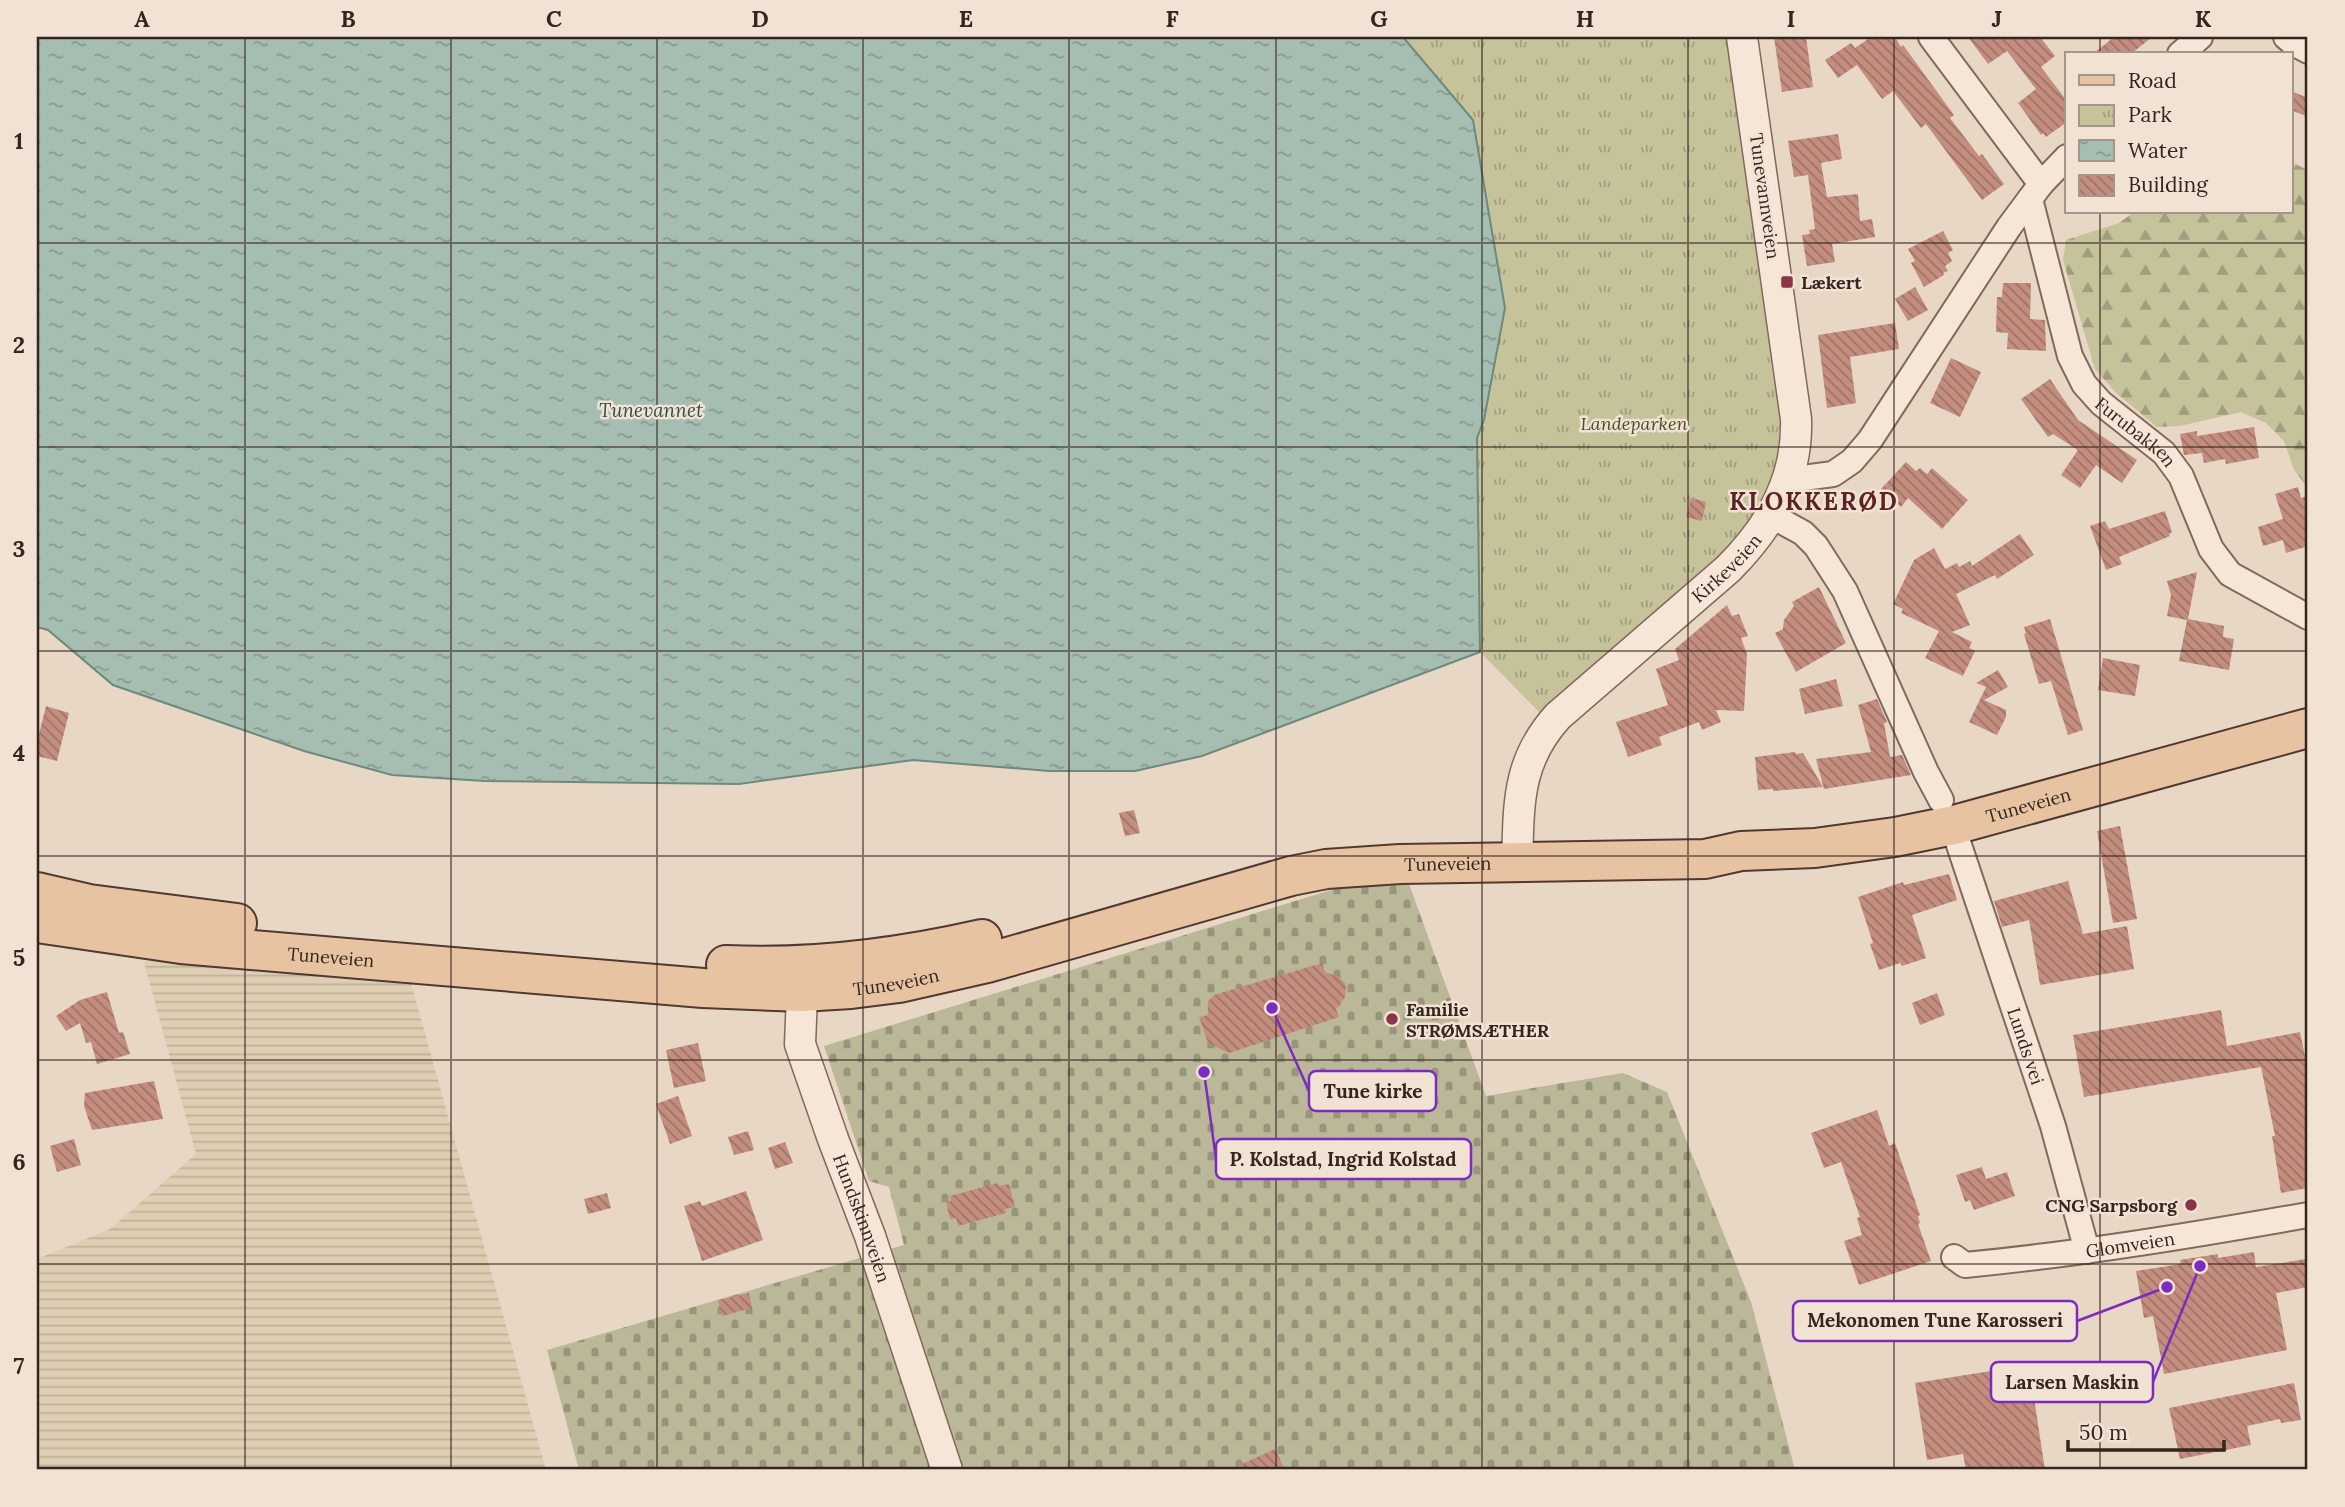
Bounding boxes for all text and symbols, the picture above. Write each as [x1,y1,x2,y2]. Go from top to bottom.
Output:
text: A [134,4,150,33]
text: B [340,4,356,33]
text: C [546,4,562,33]
text: D [751,4,769,33]
text: E [959,4,973,33]
text: F [1165,4,1179,33]
text: G [1370,4,1388,33]
text: H [1576,4,1594,33]
text: I [1787,4,1795,33]
text: J [1992,4,2002,33]
text: K [2195,4,2212,33]
legend [2065,52,2292,214]
text: Road [2128,67,2177,94]
text: Park [2128,101,2172,128]
text: 1 [14,126,24,155]
street label: Tunevannveien [1745,132,1785,260]
text: Water [2128,137,2187,164]
text: Building [2128,171,2208,198]
place label: Lækert [1801,271,1862,294]
marker: Lækert [1779,274,1795,290]
text: 2 [13,330,25,359]
street label: Furubakken [2091,391,2182,471]
water label: Tunevannet [599,398,703,422]
park label: Landeparken [1580,412,1688,435]
district label: KLOKKERØD [1729,486,1899,517]
street label: Kirkeveien [1686,529,1766,607]
text: 3 [13,534,25,563]
text: 4 [13,738,25,767]
street label: Tuneveien [1983,782,2073,827]
street label: Tuneveien [1404,851,1492,875]
street label: Tuneveien [287,942,375,972]
text: 5 [13,943,25,972]
street label: Tuneveien [851,963,941,1000]
place label: Familie STRØMSÆTHER [1406,998,1550,1042]
street label: Lunds vei [2003,1004,2050,1087]
marker: Familie STRØMSÆTHER [1384,1011,1400,1027]
callout: Tune kirke [1309,1071,1436,1111]
text: Tune kirke [1324,1079,1422,1103]
callout: P. Kolstad, Ingrid Kolstad [1216,1139,1471,1179]
text: 6 [12,1147,26,1176]
text: P. Kolstad, Ingrid Kolstad [1229,1147,1457,1171]
street label: Hundskinnveien [828,1150,896,1285]
place label: CNG Sarpsborg [2045,1194,2178,1217]
marker: CNG Sarpsborg [2183,1197,2199,1213]
street label: Glomveien [2084,1226,2176,1262]
callout: Mekonomen Tune Karosseri [1793,1301,2077,1341]
text: Mekonomen Tune Karosseri [1807,1308,2063,1332]
text: 7 [14,1351,25,1380]
callout: Larsen Maskin [1991,1362,2153,1402]
text: Larsen Maskin [2005,1370,2139,1394]
scale bar [2068,1409,2224,1453]
text: 50 m [2079,1419,2128,1446]

